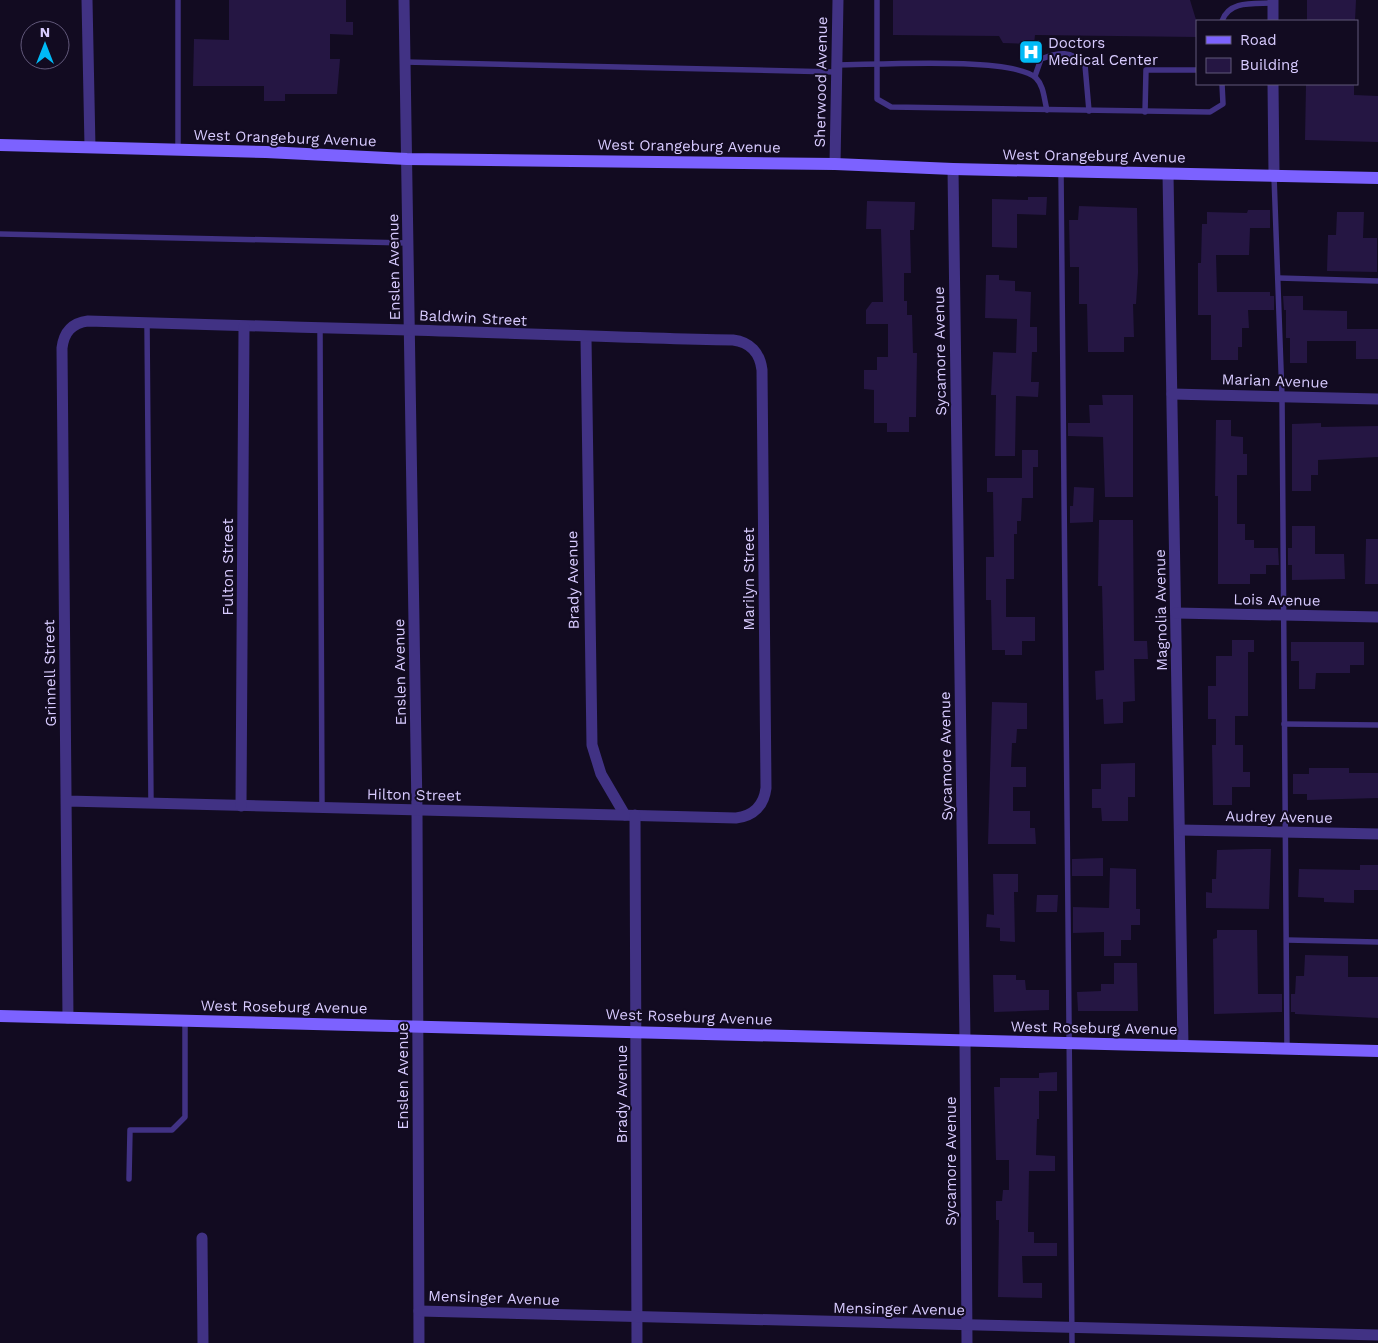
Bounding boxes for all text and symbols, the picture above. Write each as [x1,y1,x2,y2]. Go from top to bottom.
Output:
street label: Sherwood Avenue [811,16,831,148]
north arrow [20,20,70,70]
legend [1196,20,1358,85]
text: N [40,24,50,40]
text: Road [1240,31,1277,49]
place label: Doctors Medical Center [1048,34,1158,69]
hospital icon: Doctors Medical Center [1018,39,1044,65]
text: Building [1240,56,1298,74]
street label: West Orangeburg Avenue [193,126,377,150]
street label: West Orangeburg Avenue [597,135,781,157]
street label: West Orangeburg Avenue [1002,145,1186,167]
street label: Enslen Avenue [384,213,404,321]
street label: Sycamore Avenue [930,286,950,416]
street label: Baldwin Street [418,306,528,330]
street label: Marian Avenue [1221,370,1329,392]
street label: Fulton Street [219,518,237,615]
street label: Marilyn Street [740,527,758,630]
street label: Brady Avenue [563,531,583,629]
street label: Magnolia Avenue [1151,549,1171,671]
street label: Lois Avenue [1233,590,1321,610]
street label: Enslen Avenue [390,618,410,726]
street label: Grinnell Street [40,619,60,727]
street label: Sycamore Avenue [936,691,956,821]
street label: Hilton Street [367,785,462,805]
street label: Audrey Avenue [1225,807,1333,827]
street label: West Roseburg Avenue [200,997,368,1017]
street label: West Roseburg Avenue [605,1005,773,1029]
street label: West Roseburg Avenue [1010,1018,1178,1038]
street label: Enslen Avenue [394,1023,412,1129]
street label: Brady Avenue [613,1045,631,1143]
street label: Sycamore Avenue [942,1096,960,1226]
street label: Mensinger Avenue [428,1287,560,1309]
street label: Mensinger Avenue [833,1299,965,1319]

